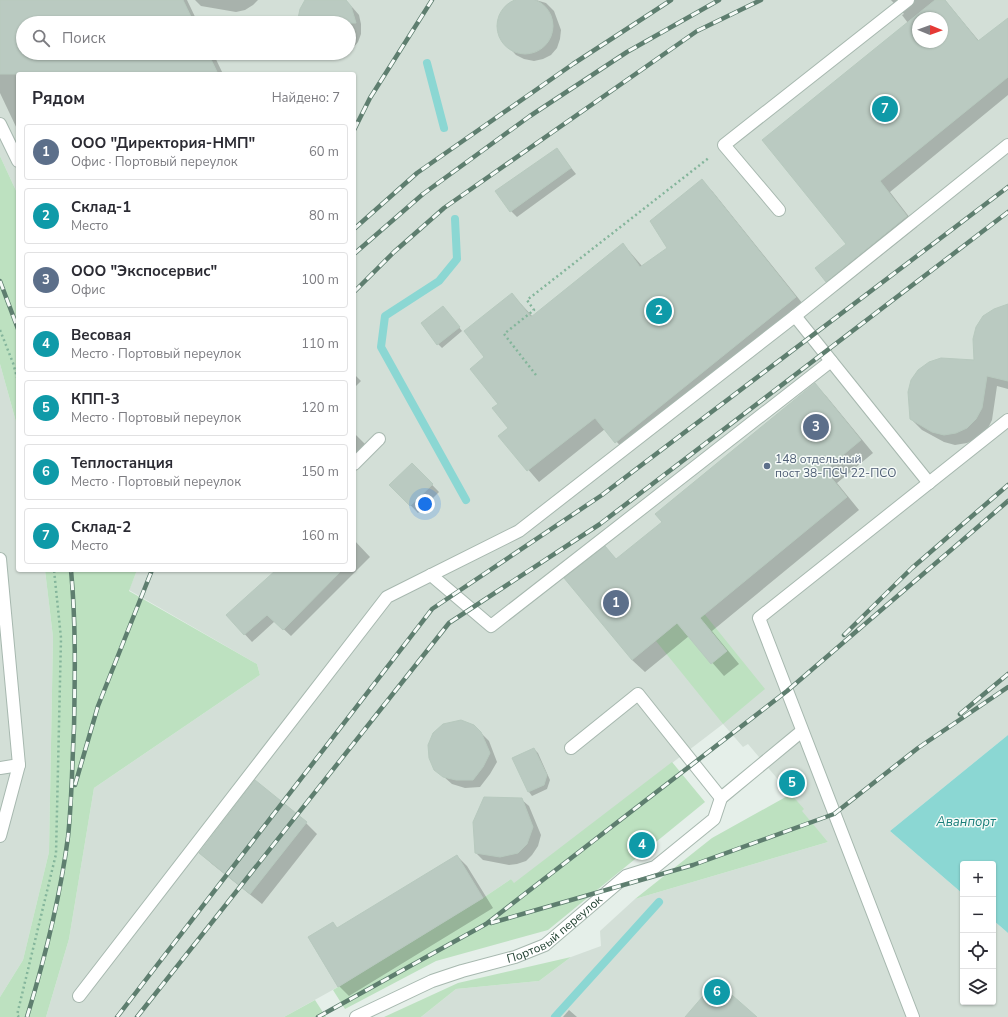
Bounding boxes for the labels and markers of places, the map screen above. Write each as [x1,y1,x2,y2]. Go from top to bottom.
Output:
pin: 7 [872,94,898,124]
pin: 2 [646,296,672,326]
pin: 3 [803,412,829,442]
place label: 148 отдельный пост 38-ПСЧ 22-ПСО [775,451,896,481]
marker: 148 отдельный пост 38-ПСЧ 22-ПСО [762,461,772,471]
pin: 1 [603,588,629,618]
pin: 5 [779,768,805,798]
pin: 4 [629,830,655,860]
pin: 6 [704,977,730,1007]

